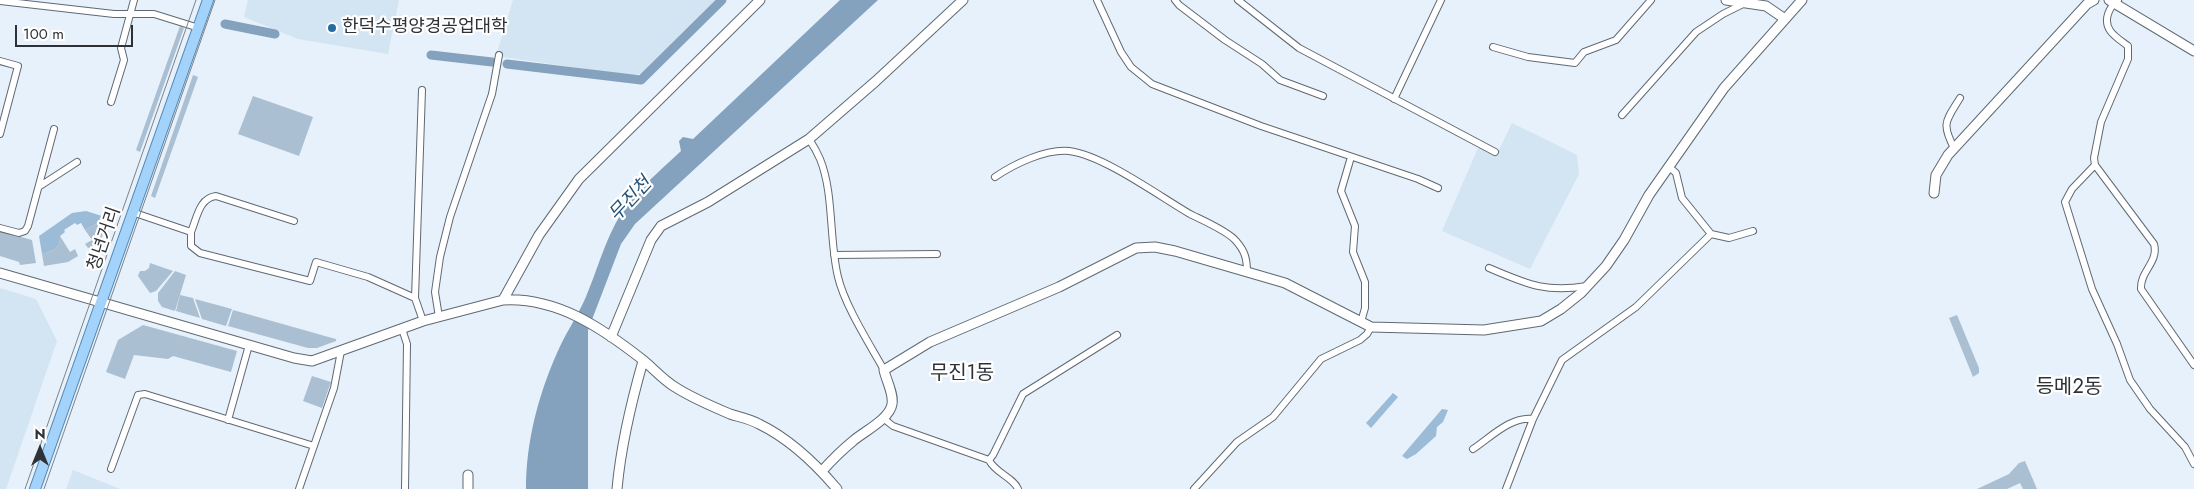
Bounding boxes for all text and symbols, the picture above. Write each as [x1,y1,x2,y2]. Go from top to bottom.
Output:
scale bar [18,15,135,47]
place label: 한덕수평양경공업대학 [342,17,508,39]
marker: 한덕수평양경공업대학 [326,22,338,34]
text: 100 m [23,23,64,45]
water label: 무진천 [605,173,657,227]
street label: 청년거리 [84,204,126,274]
district label: 무진1동 [930,362,994,386]
district label: 등메2동 [2036,376,2102,400]
north arrow [15,424,65,474]
text: N [34,424,46,444]

